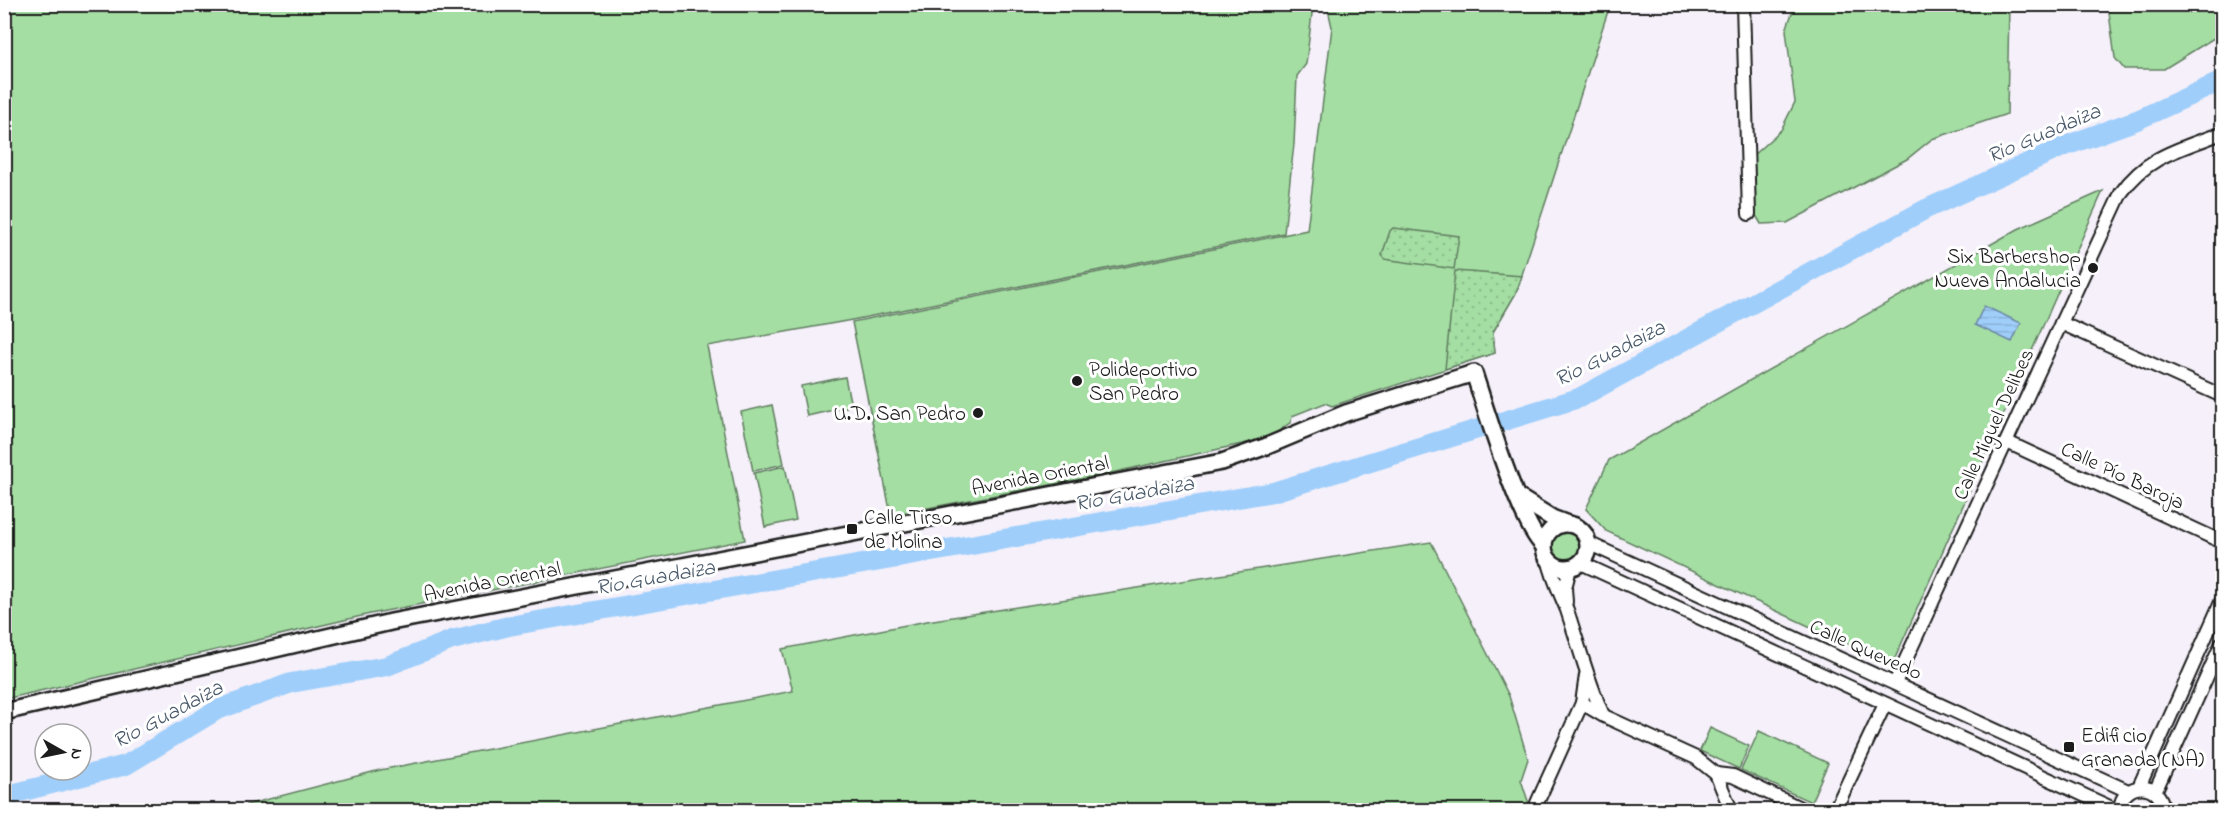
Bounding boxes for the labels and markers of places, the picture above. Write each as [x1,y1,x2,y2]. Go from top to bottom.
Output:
place label: Six Barbershop Nueva Andalucia [1934,243,2081,297]
marker: Six Barbershop Nueva Andalucia [2086,261,2100,275]
place label: Polideportivo San Pedro [1089,356,1198,410]
marker: Polideportivo San Pedro [1070,374,1084,388]
place label: U.D. San Pedro [834,400,966,430]
marker: U.D. San Pedro [971,406,985,420]
place label: Calle Tirso de Molina [864,504,953,558]
marker: Calle Tirso de Molina [845,522,859,536]
place label: Edificio Granada (NA) [2081,722,2204,776]
marker: Edificio Granada (NA) [2062,740,2076,754]

